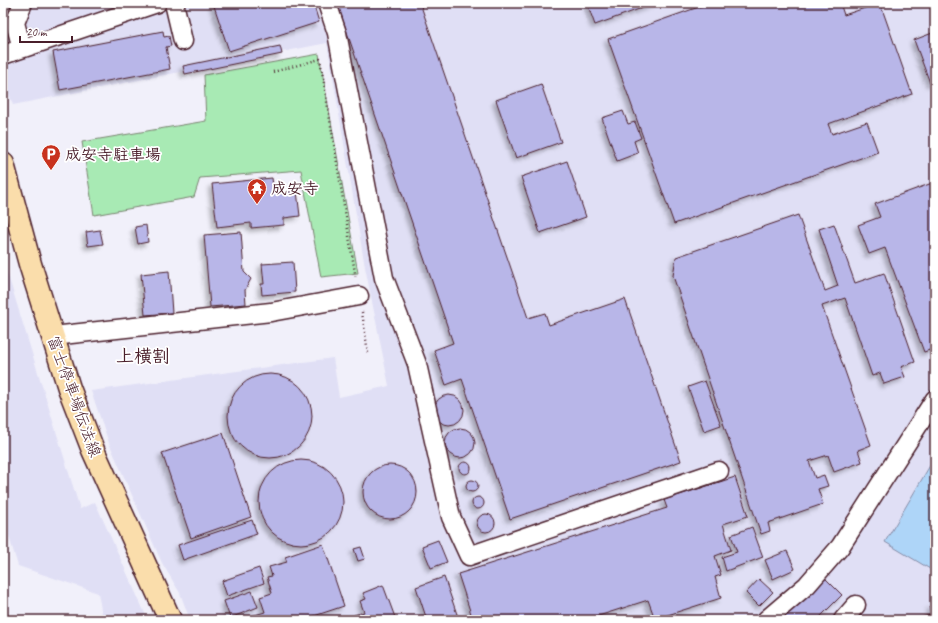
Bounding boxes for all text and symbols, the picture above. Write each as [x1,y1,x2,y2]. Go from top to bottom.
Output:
scale bar [20,18,72,44]
text: 20 m [26,24,48,40]
parking icon: 成安寺駐車場 [40,143,62,171]
place label: 成安寺駐車場 [65,145,161,165]
temple icon: 成安寺 [246,177,268,205]
place label: 成安寺 [271,179,319,199]
street label: 富士停車場伝法線 [43,333,105,460]
district label: 上横割 [116,345,170,367]

